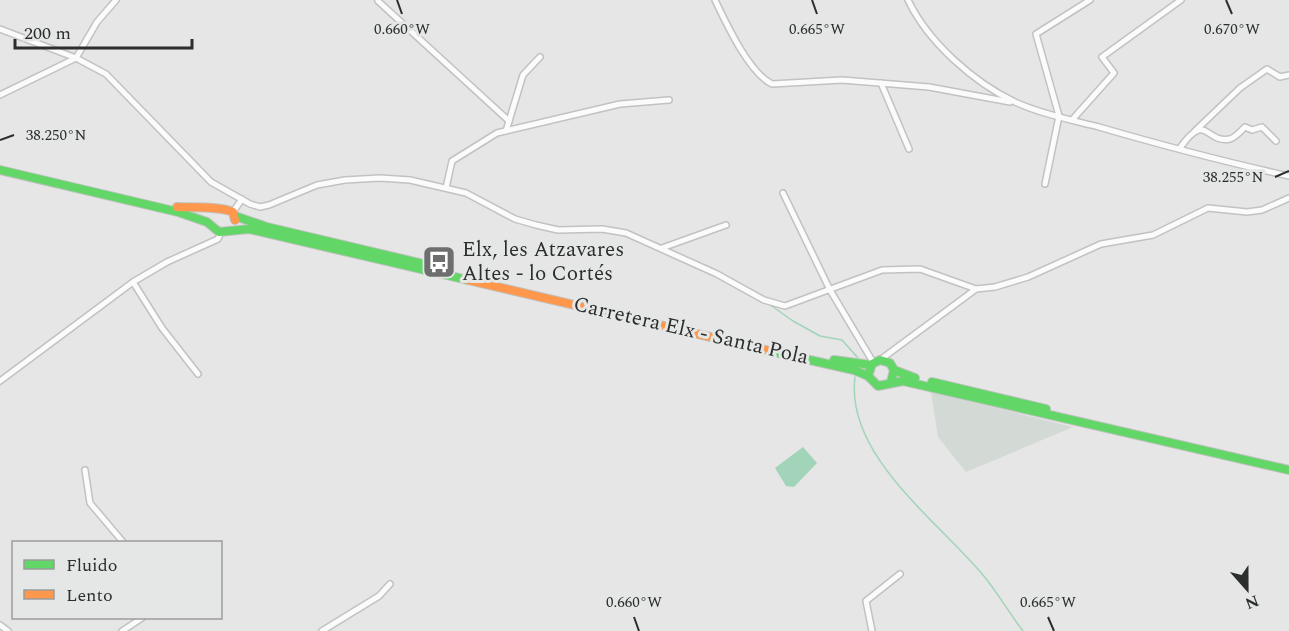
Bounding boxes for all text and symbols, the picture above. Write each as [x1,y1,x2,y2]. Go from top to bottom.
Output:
scale bar [15,12,192,50]
text: 0.660°W [374,18,430,41]
text: 0.665°W [789,18,845,41]
text: 0.670°W [1204,18,1260,41]
text: 200 m [24,20,71,47]
text: 38.250°N [26,124,86,147]
text: 38.255°N [1203,166,1263,189]
place label: Elx, les Atzavares Altes - lo Cortés [462,234,624,290]
bus stop icon: Elx, les Atzavares Altes - lo Cortés [421,244,457,280]
street label: Carretera Elx - Santa Pola [570,288,812,374]
legend [12,541,222,619]
text: Fluido [66,552,118,579]
north arrow [1217,559,1277,619]
text: Lento [66,582,113,609]
text: N [1242,589,1262,616]
text: 0.660°W [606,591,662,614]
text: 0.665°W [1020,591,1076,614]

